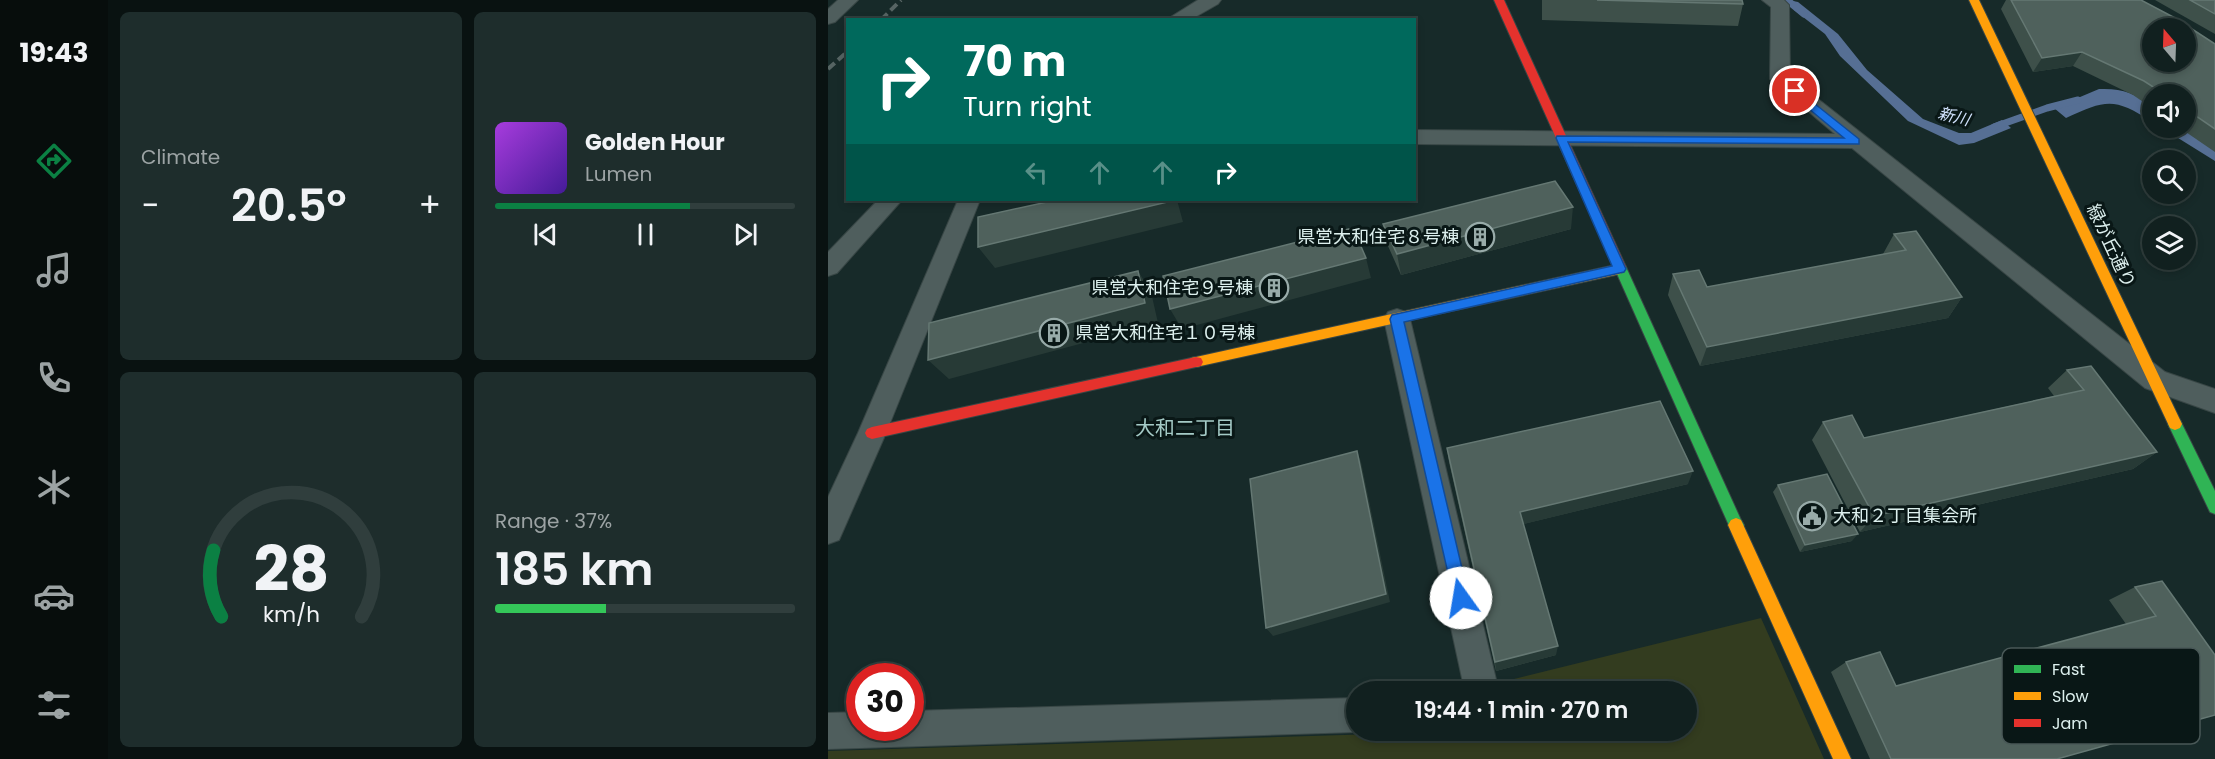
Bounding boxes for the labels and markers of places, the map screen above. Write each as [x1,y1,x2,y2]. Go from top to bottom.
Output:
pin [1769,65,1820,116]
building icon: 県営大和住宅８号棟 [1464,221,1496,253]
place label: 県営大和住宅８号棟 [1297,224,1459,249]
building icon: 県営大和住宅９号棟 [1258,272,1290,304]
place label: 県営大和住宅９号棟 [1091,275,1253,300]
building icon: 県営大和住宅１０号棟 [1038,317,1070,349]
place label: 県営大和住宅１０号棟 [1075,320,1255,345]
public building icon: 大和２丁目集会所 [1796,500,1828,532]
place label: 大和２丁目集会所 [1833,503,1977,528]

